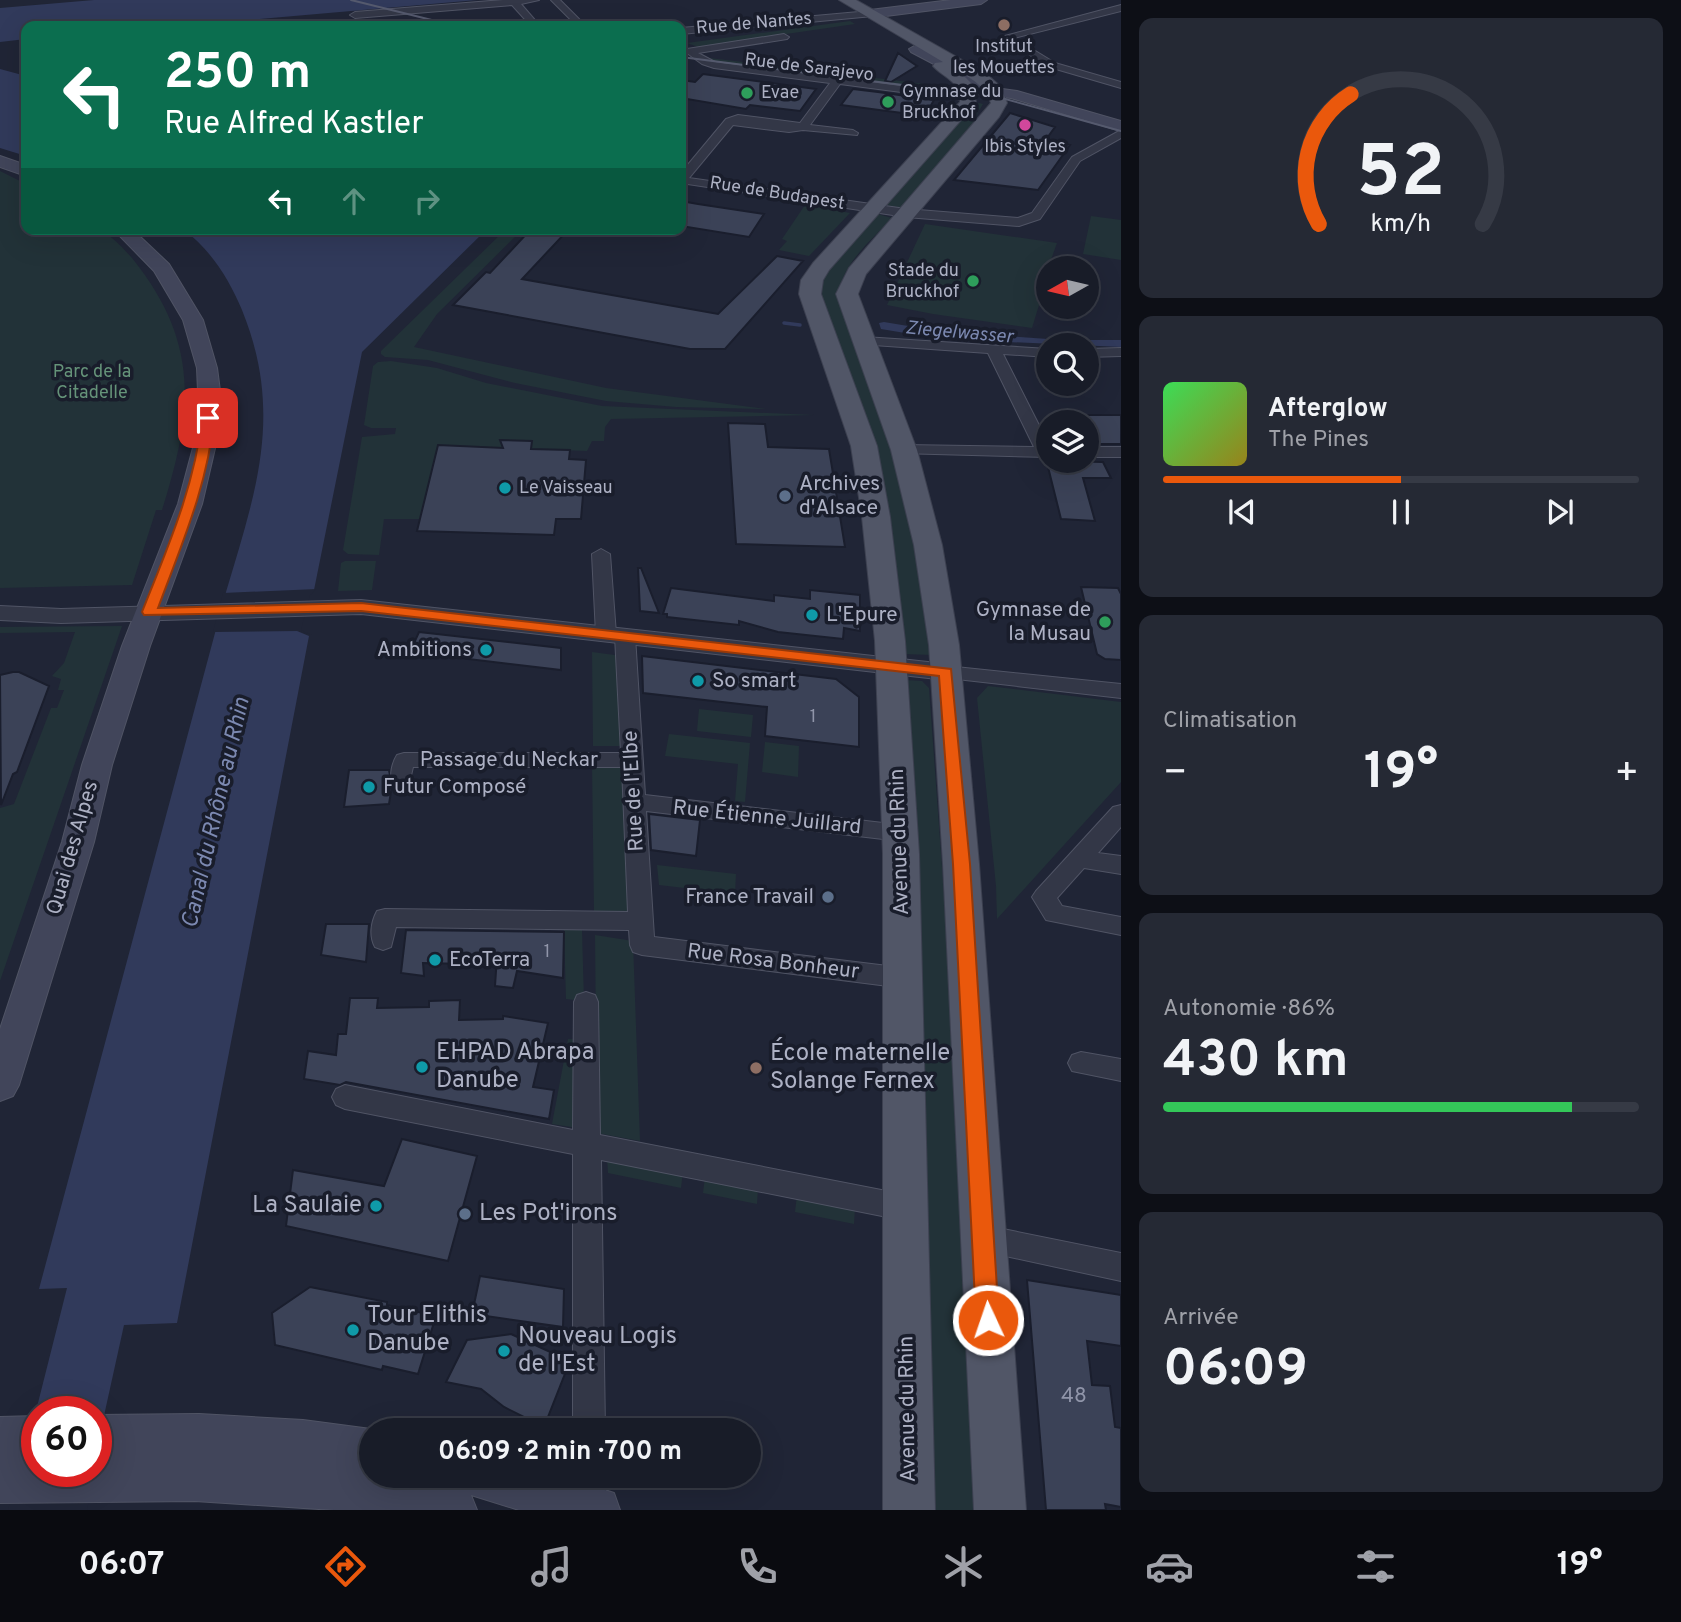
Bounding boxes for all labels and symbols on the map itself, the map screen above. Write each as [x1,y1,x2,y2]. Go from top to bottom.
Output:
street label: Rue de Nantes [695,7,813,41]
marker: Institut les Mouettes [996,17,1012,33]
place label: Institut les Mouettes [953,36,1055,80]
street label: Rue de Sarajevo [743,49,875,87]
place label: Gymnase du Bruckhof [902,81,1001,125]
place label: Evae [761,82,799,105]
marker: Evae [739,85,755,101]
marker: Gymnase du Bruckhof [880,94,896,110]
marker: Ibis Styles [1017,117,1033,133]
place label: Ibis Styles [984,136,1066,159]
street label: Rue de Budapest [708,172,846,216]
north arrow [1036,256,1099,318]
place label: Stade du Bruckhof [885,260,959,304]
marker: Stade du Bruckhof [965,273,981,289]
water label: Ziegelwasser [904,316,1016,350]
park label: Parc de la Citadelle [53,361,131,405]
pin [178,388,238,448]
place label: Archives d'Alsace [799,471,880,522]
place label: Le Vaisseau [519,477,613,500]
marker: Le Vaisseau [497,480,513,496]
marker: Archives d'Alsace [777,488,793,504]
place label: Gymnase de la Musau [976,597,1091,648]
place label: L'Epure [826,602,897,629]
marker: L'Epure [804,607,820,623]
marker: Gymnase de la Musau [1097,614,1113,630]
place label: Ambitions [377,637,472,664]
marker: Ambitions [478,642,494,658]
place label: So smart [712,668,796,695]
marker: So smart [690,673,706,689]
water label: Canal du Rhône au Rhin [176,694,258,931]
house number: 1 [810,706,816,729]
street label: Rue de l'Elbe [617,730,651,852]
street label: Passage du Neckar [420,747,598,774]
street label: Avenue du Rhin [884,768,916,916]
place label: Futur Composé [383,774,526,801]
street label: Quai des Alpes [41,778,105,918]
marker: Futur Composé [361,779,377,795]
street label: Rue Étienne Juillard [671,794,863,841]
place label: France Travail [685,884,814,911]
marker: France Travail [820,889,836,905]
street label: Rue Rosa Bonheur [685,938,861,986]
house number: 1 [544,941,550,964]
place label: EcoTerra [449,947,530,974]
marker: EcoTerra [427,952,443,968]
place label: École maternelle Solange Fernex [770,1037,950,1097]
place label: EHPAD Abrapa Danube [436,1038,594,1096]
marker: EHPAD Abrapa Danube [414,1059,430,1075]
marker: École maternelle Solange Fernex [748,1060,764,1076]
place label: La Saulaie [252,1191,362,1221]
marker: La Saulaie [368,1198,384,1214]
place label: Les Pot'irons [479,1199,617,1229]
marker: Les Pot'irons [457,1206,473,1222]
position arrow [951,1283,1025,1357]
place label: Tour Elithis Danube [367,1301,487,1359]
marker: Tour Elithis Danube [345,1322,361,1338]
place label: Nouveau Logis de l'Est [518,1322,677,1380]
street label: Avenue du Rhin [893,1335,923,1483]
marker: Nouveau Logis de l'Est [496,1343,512,1359]
house number: 48 [1061,1383,1087,1410]
speed limit sign: 60 [21,1396,112,1487]

